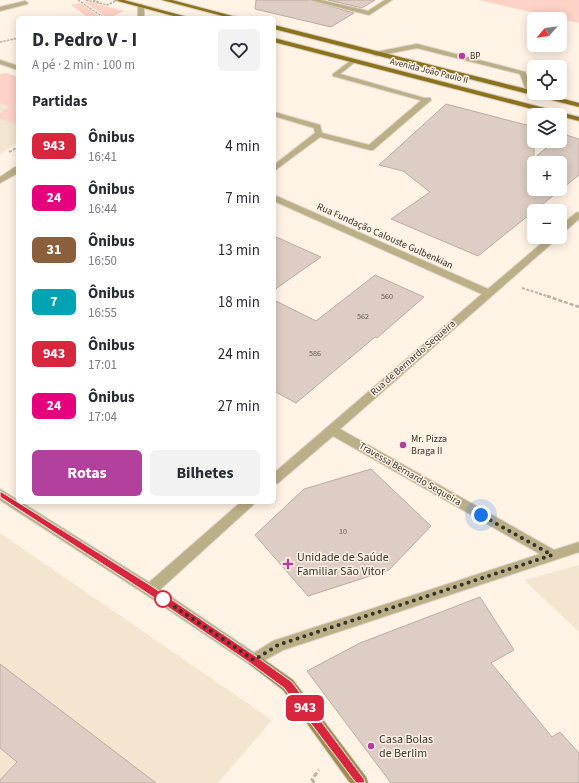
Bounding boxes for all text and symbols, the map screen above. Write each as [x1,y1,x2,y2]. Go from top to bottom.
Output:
north arrow [527,12,567,52]
map controls [527,12,567,244]
text: D. Pedro V - I [32,27,137,54]
button: heart [218,29,260,71]
place label: BP [470,50,480,63]
marker: BP [457,51,467,61]
street label: Avenida João Paulo II [389,55,469,87]
text: A pé · 2 min · 100 m [32,56,135,74]
button: locate [527,60,567,100]
text: Partidas [32,91,87,112]
button: layers [527,108,567,148]
text: Ônibus [88,127,135,148]
text: 943 [43,136,65,156]
text: 4 min [225,136,260,157]
text: 16:41 [88,148,117,166]
button: + [527,156,567,196]
text: Ônibus [88,179,135,200]
text: 24 [47,188,61,208]
text: 7 min [225,188,260,209]
text: 16:44 [88,200,117,218]
street label: Rua Fundação Calouste Gulbenkian [315,200,455,272]
button: − [527,204,567,244]
text: Ônibus [88,231,135,252]
text: 31 [47,240,61,260]
text: 13 min [218,240,260,261]
text: 16:50 [88,252,117,270]
text: Ônibus [88,283,135,304]
house number: 560 [381,291,393,302]
text: 7 [50,292,58,312]
text: 18 min [218,292,260,313]
text: 16:55 [88,304,117,322]
house number: 562 [357,311,369,322]
street label: Rua de Bernardo Sequeira [367,317,459,399]
text: Ônibus [88,335,135,356]
text: 943 [43,344,65,364]
text: 24 min [218,344,260,365]
house number: 586 [309,348,321,359]
text: 17:01 [88,356,117,374]
text: Ônibus [88,387,135,408]
text: 24 [47,396,61,416]
text: 27 min [218,396,260,417]
text: 17:04 [88,408,117,426]
place label: Mr. Pizza Braga II [411,432,447,458]
street label: Travessa Bernardo Sequeira [356,439,464,509]
marker: Mr. Pizza Braga II [398,440,408,450]
button: Rotas [32,450,142,496]
button: Bilhetes [150,450,260,496]
your location [471,505,491,525]
house number: 10 [339,526,347,537]
place label: Unidade de Saúde Familiar São Vitor [297,549,389,580]
marker: Unidade de Saúde Familiar São Vitor [282,558,294,570]
unlabelled marker [154,590,172,608]
line badge: 943 [282,695,328,721]
text: 943 [294,698,316,718]
place label: Casa Bolas de Berlim [379,731,433,762]
marker: Casa Bolas de Berlim [366,741,376,751]

